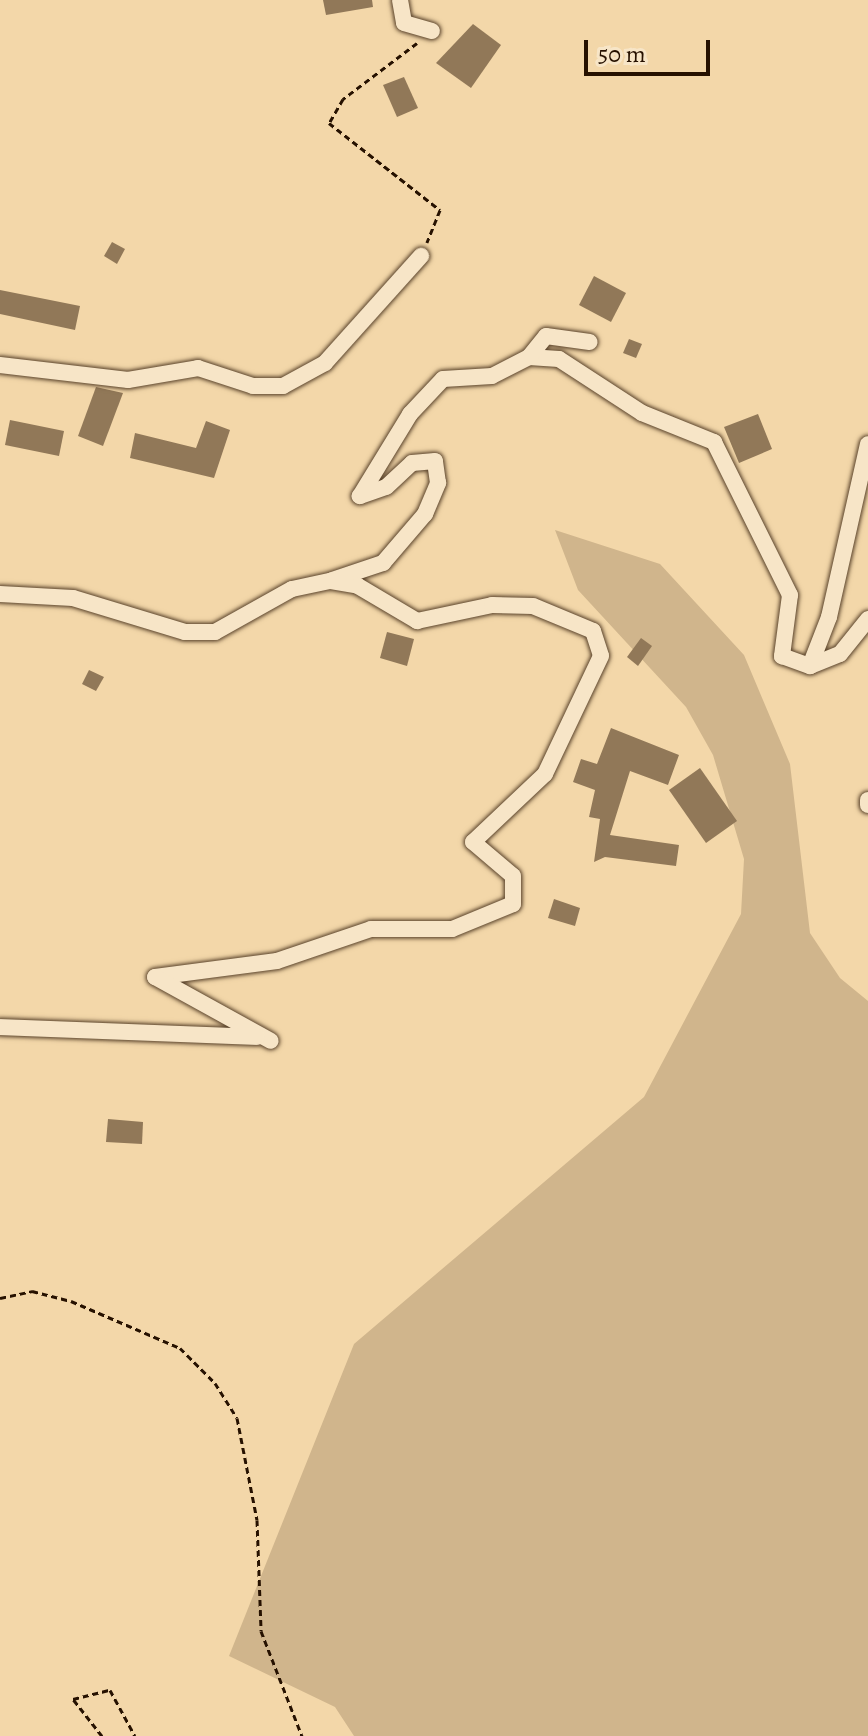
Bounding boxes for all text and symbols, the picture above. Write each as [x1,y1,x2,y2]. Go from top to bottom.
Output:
scale bar [588,24,714,74]
text: 50 m [598,38,646,70]

